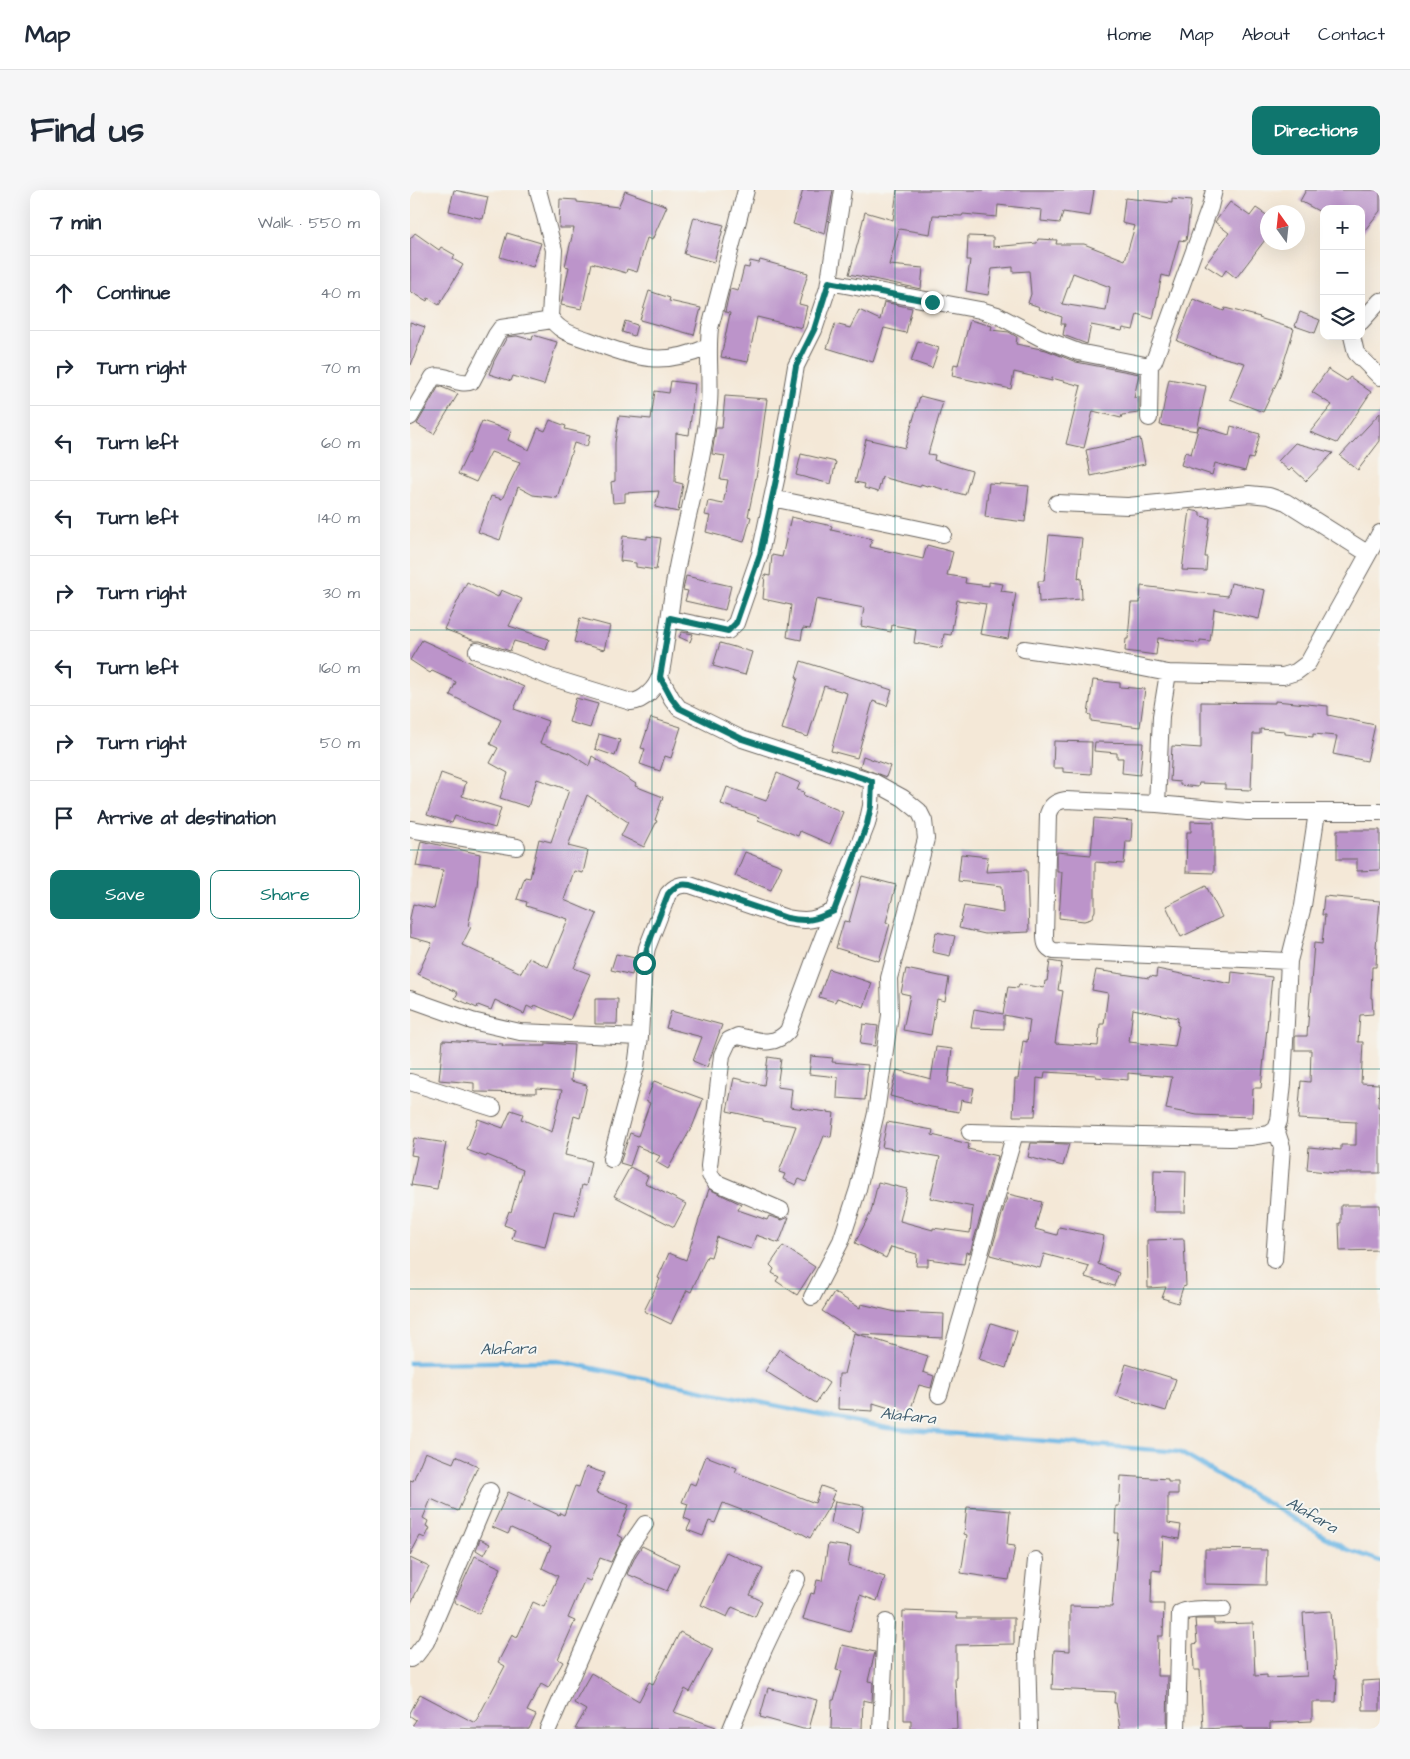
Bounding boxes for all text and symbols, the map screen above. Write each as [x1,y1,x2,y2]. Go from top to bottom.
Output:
text: Map [25,18,70,52]
text: Home [1107,22,1152,47]
text: Map [1180,22,1214,47]
text: About [1242,22,1290,47]
text: Contact [1318,22,1385,47]
text: Find us [30,106,144,155]
button: Directions [1252,106,1380,155]
north arrow [1260,205,1305,250]
map controls [1320,205,1365,340]
button: + [1320,205,1365,250]
text: 7 min [50,208,101,237]
text: Walk · 550 m [258,212,360,234]
button: − [1320,250,1365,295]
icon: ahead [50,279,78,307]
text: Continue [97,280,171,307]
text: 40 m [320,282,360,304]
route end [921,291,944,314]
button: layers [1320,295,1365,340]
icon: right [50,354,78,382]
text: Turn right [97,355,186,382]
text: 70 m [321,357,360,379]
icon: left [50,429,78,457]
text: Turn left [97,430,178,457]
text: 60 m [321,432,360,454]
icon: left [50,504,78,532]
text: Turn left [97,505,178,532]
text: 140 m [318,507,360,529]
icon: right [50,579,78,607]
text: Turn right [97,580,186,607]
text: 30 m [323,582,360,604]
icon: left [50,654,78,682]
text: Turn left [97,655,178,682]
text: 160 m [319,657,360,679]
icon: right [50,729,78,757]
text: Turn right [97,730,186,757]
text: 50 m [320,732,360,754]
icon: arrive [50,804,78,832]
text: Arrive at destination [97,805,276,832]
button: Save [50,870,200,919]
button: Share [210,870,360,919]
route start [633,952,656,975]
water label: Alafara [480,1338,537,1360]
water label: Alafara [879,1402,938,1430]
water label: Alafara [1282,1492,1342,1539]

